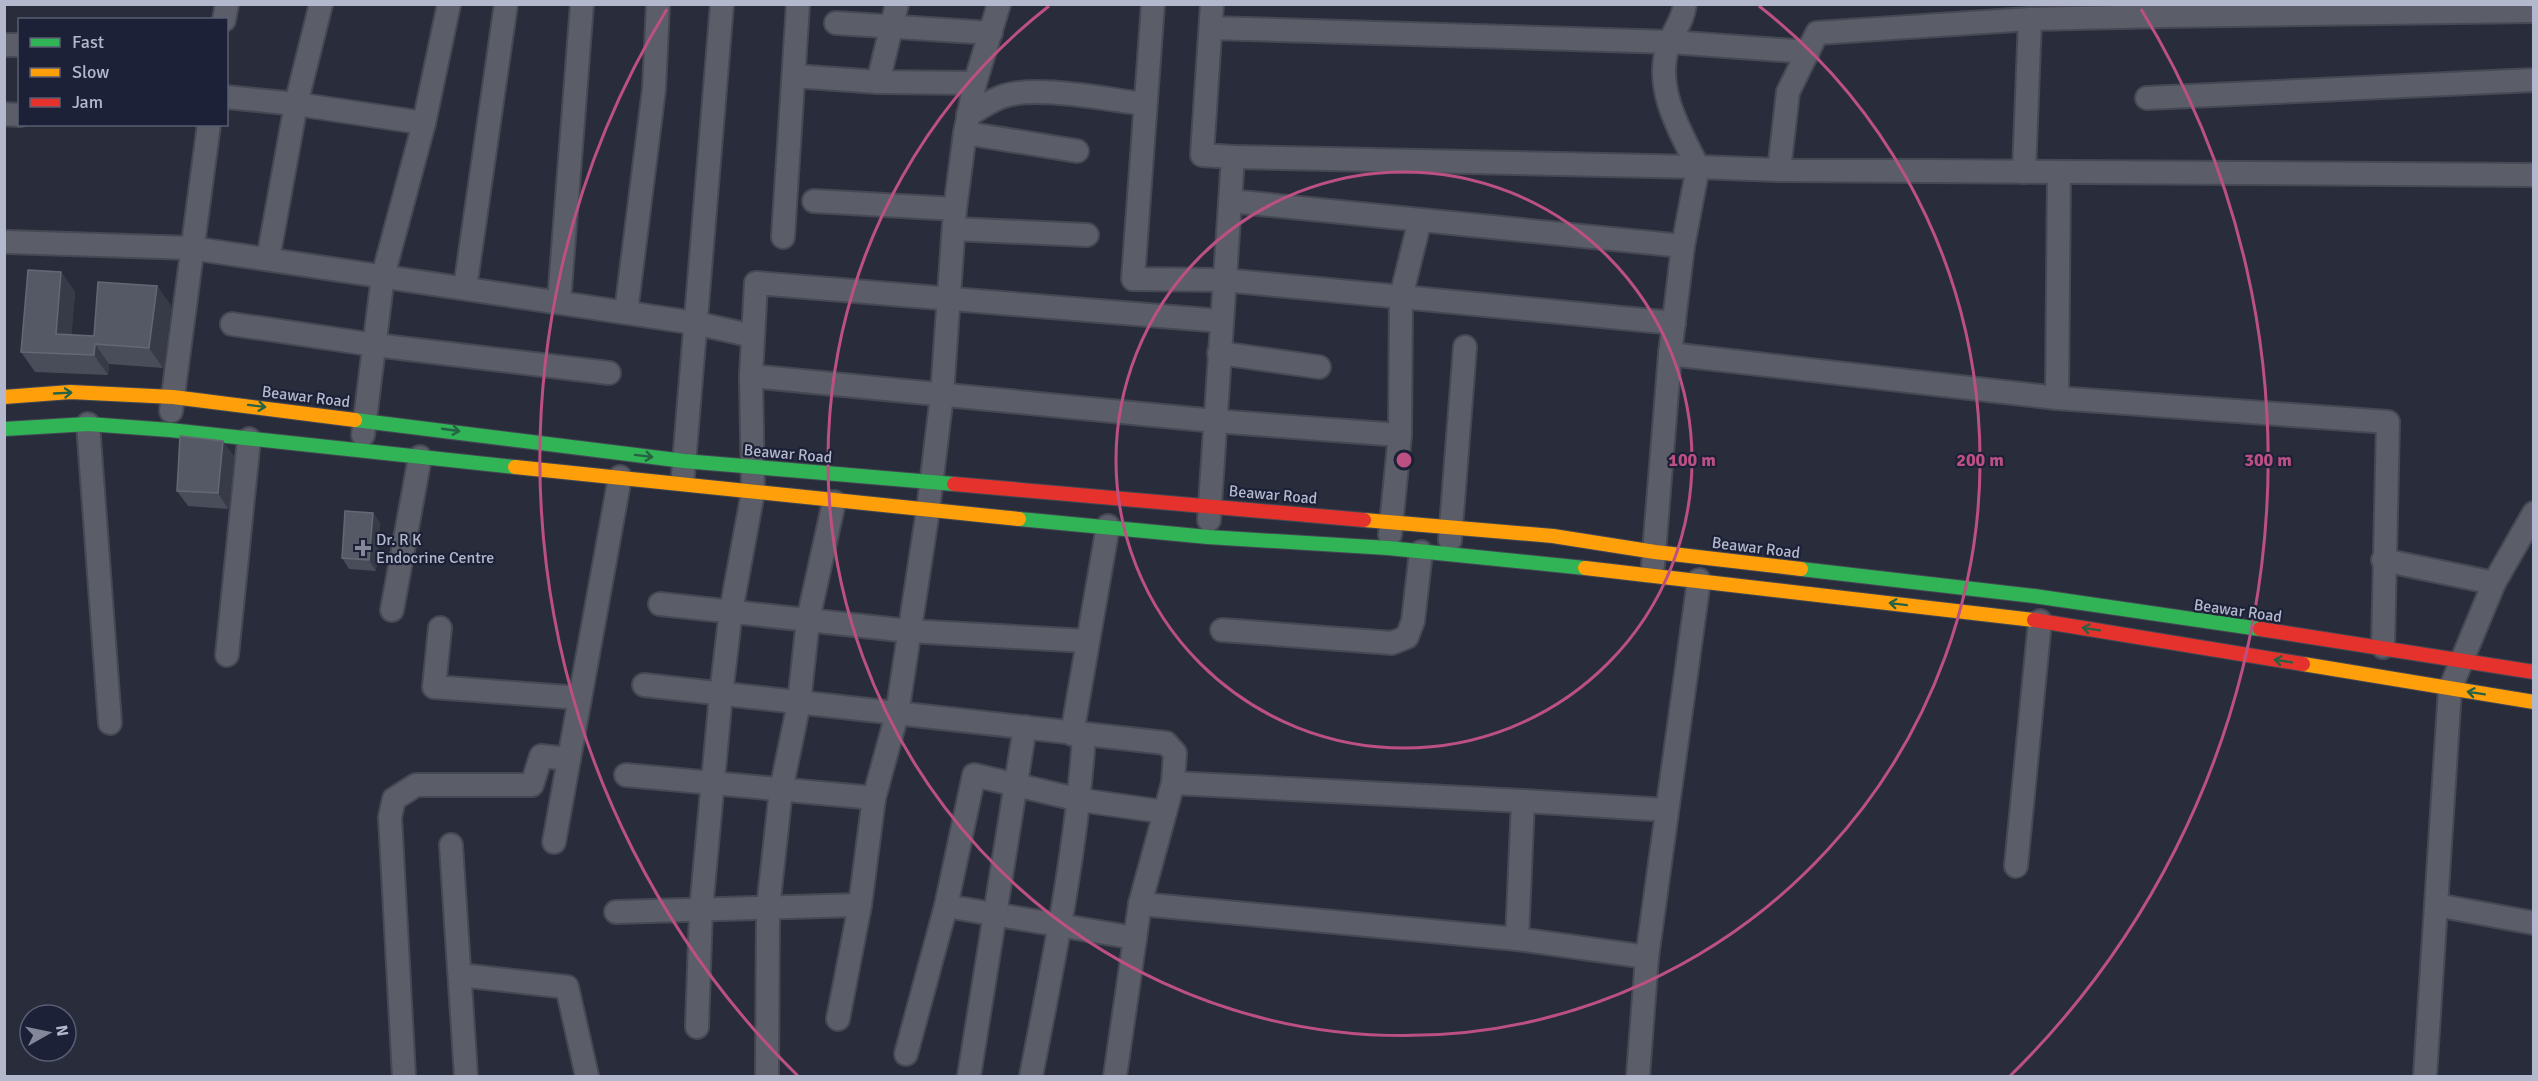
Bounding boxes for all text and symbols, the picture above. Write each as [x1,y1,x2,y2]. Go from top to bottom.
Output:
legend [18,18,228,126]
text: Fast [72,31,104,53]
text: Slow [72,61,109,83]
text: Jam [72,91,103,113]
street label: Beawar Road [261,382,351,412]
one-way arrow [52,388,72,399]
one-way arrow [247,401,267,412]
one-way arrow [440,425,460,436]
street label: Beawar Road [743,440,833,468]
text: 100 m [1668,449,1716,471]
text: 200 m [1956,449,2004,471]
text: 300 m [2244,449,2292,471]
centre of rings [1394,450,1414,470]
one-way arrow [634,451,653,462]
street label: Beawar Road [1228,481,1318,509]
place label: Dr. R K Endocrine Centre [376,530,494,568]
street label: Beawar Road [1711,533,1801,563]
marker: Dr. R K Endocrine Centre [354,539,372,557]
street label: Beawar Road [2193,595,2283,627]
one-way arrow [1888,598,1908,609]
one-way arrow [2082,624,2101,635]
one-way arrow [2274,655,2294,666]
one-way arrow [2466,687,2486,698]
north arrow [18,1003,78,1063]
text: N [51,1024,73,1038]

